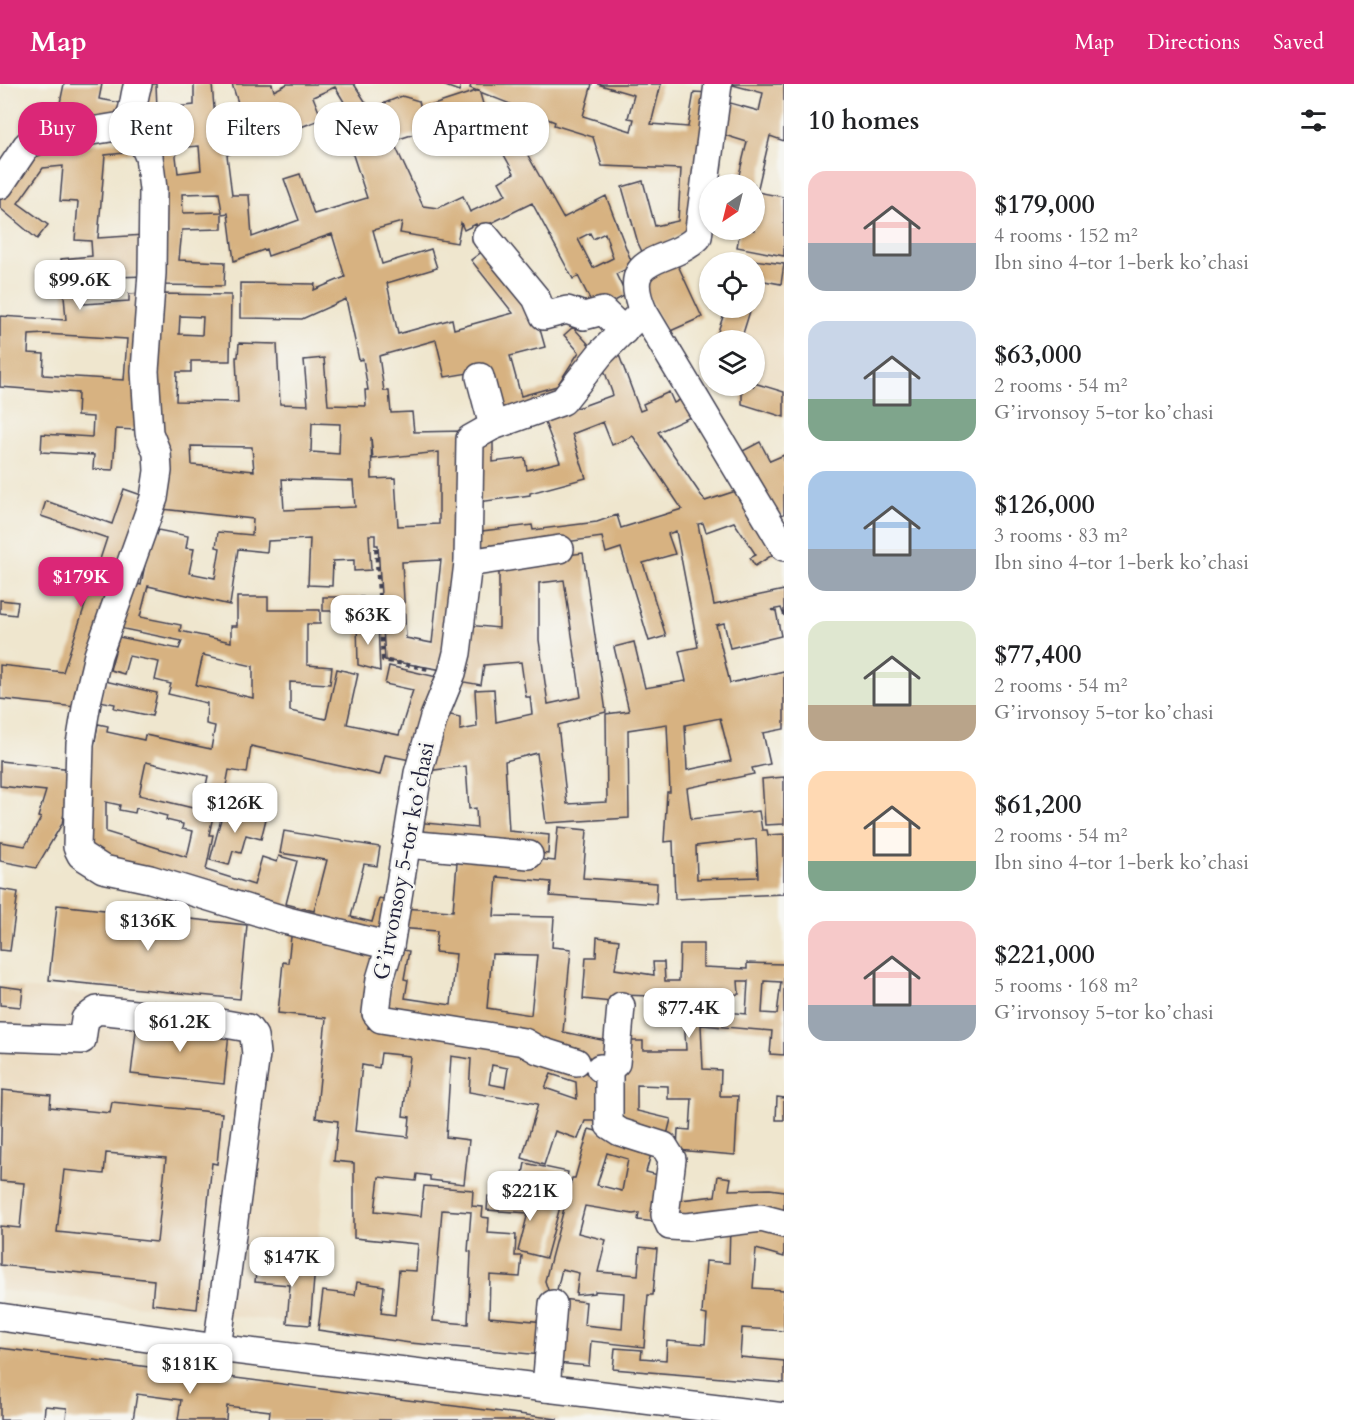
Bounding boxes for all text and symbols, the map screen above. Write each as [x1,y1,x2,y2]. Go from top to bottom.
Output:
text: Map [30,23,87,61]
text: Map [1074,28,1114,57]
text: Directions [1147,28,1240,57]
text: Saved [1273,28,1324,57]
chip: Buy [18,102,97,156]
chip: Rent [109,102,194,156]
chip: Filters [206,102,302,156]
chip: New [314,102,400,156]
chip: Apartment [412,102,549,156]
text: 10 homes [808,103,919,138]
icon: filters [1297,104,1330,137]
north arrow [699,174,765,240]
map controls [699,174,765,396]
text: $179,000 [994,187,1095,222]
icon: home [856,195,928,267]
text: 4 rooms · 152 m² [994,222,1138,249]
text: Ibn sino 4-tor 1-berk koʼchasi [994,249,1249,276]
button: locate [699,252,765,318]
pin: $99.6K [31,260,129,311]
text: $99.6K [49,266,111,293]
button: layers [699,330,765,396]
text: $63,000 [994,337,1082,372]
icon: home [856,345,928,417]
text: 2 rooms · 54 m² [994,372,1127,399]
text: Gʼirvonsoy 5-tor koʼchasi [994,399,1214,426]
text: $126,000 [994,487,1095,522]
icon: home [856,495,928,567]
text: 3 rooms · 83 m² [994,522,1127,549]
text: Ibn sino 4-tor 1-berk koʼchasi [994,549,1249,576]
pin: $179K [39,557,123,608]
text: $179K [52,563,110,590]
pin: $63K [332,595,404,646]
text: $63K [345,601,391,628]
text: $77,400 [994,637,1082,672]
icon: home [856,645,928,717]
text: 2 rooms · 54 m² [994,672,1127,699]
text: Gʼirvonsoy 5-tor koʼchasi [994,699,1214,726]
street label: Gʼirvonsoy 5-tor koʼchasi [366,740,442,982]
pin: $126K [193,783,277,834]
text: $61,200 [994,787,1082,822]
text: $126K [206,789,264,816]
icon: home [856,795,928,867]
text: 2 rooms · 54 m² [994,822,1127,849]
text: Ibn sino 4-tor 1-berk koʼchasi [994,849,1249,876]
pin: $136K [106,901,190,952]
text: $136K [119,907,177,934]
text: $221,000 [994,937,1095,972]
icon: home [856,945,928,1017]
text: 5 rooms · 168 m² [994,972,1138,999]
pin: $77.4K [640,988,738,1039]
text: $77.4K [658,994,720,1021]
text: Gʼirvonsoy 5-tor koʼchasi [994,999,1214,1026]
pin: $61.2K [131,1002,229,1053]
text: $61.2K [149,1008,211,1035]
pin: $221K [488,1171,572,1222]
text: $221K [501,1177,559,1204]
pin: $147K [250,1237,334,1288]
text: $147K [263,1243,321,1270]
pin: $181K [148,1344,232,1395]
text: $181K [161,1350,219,1377]

